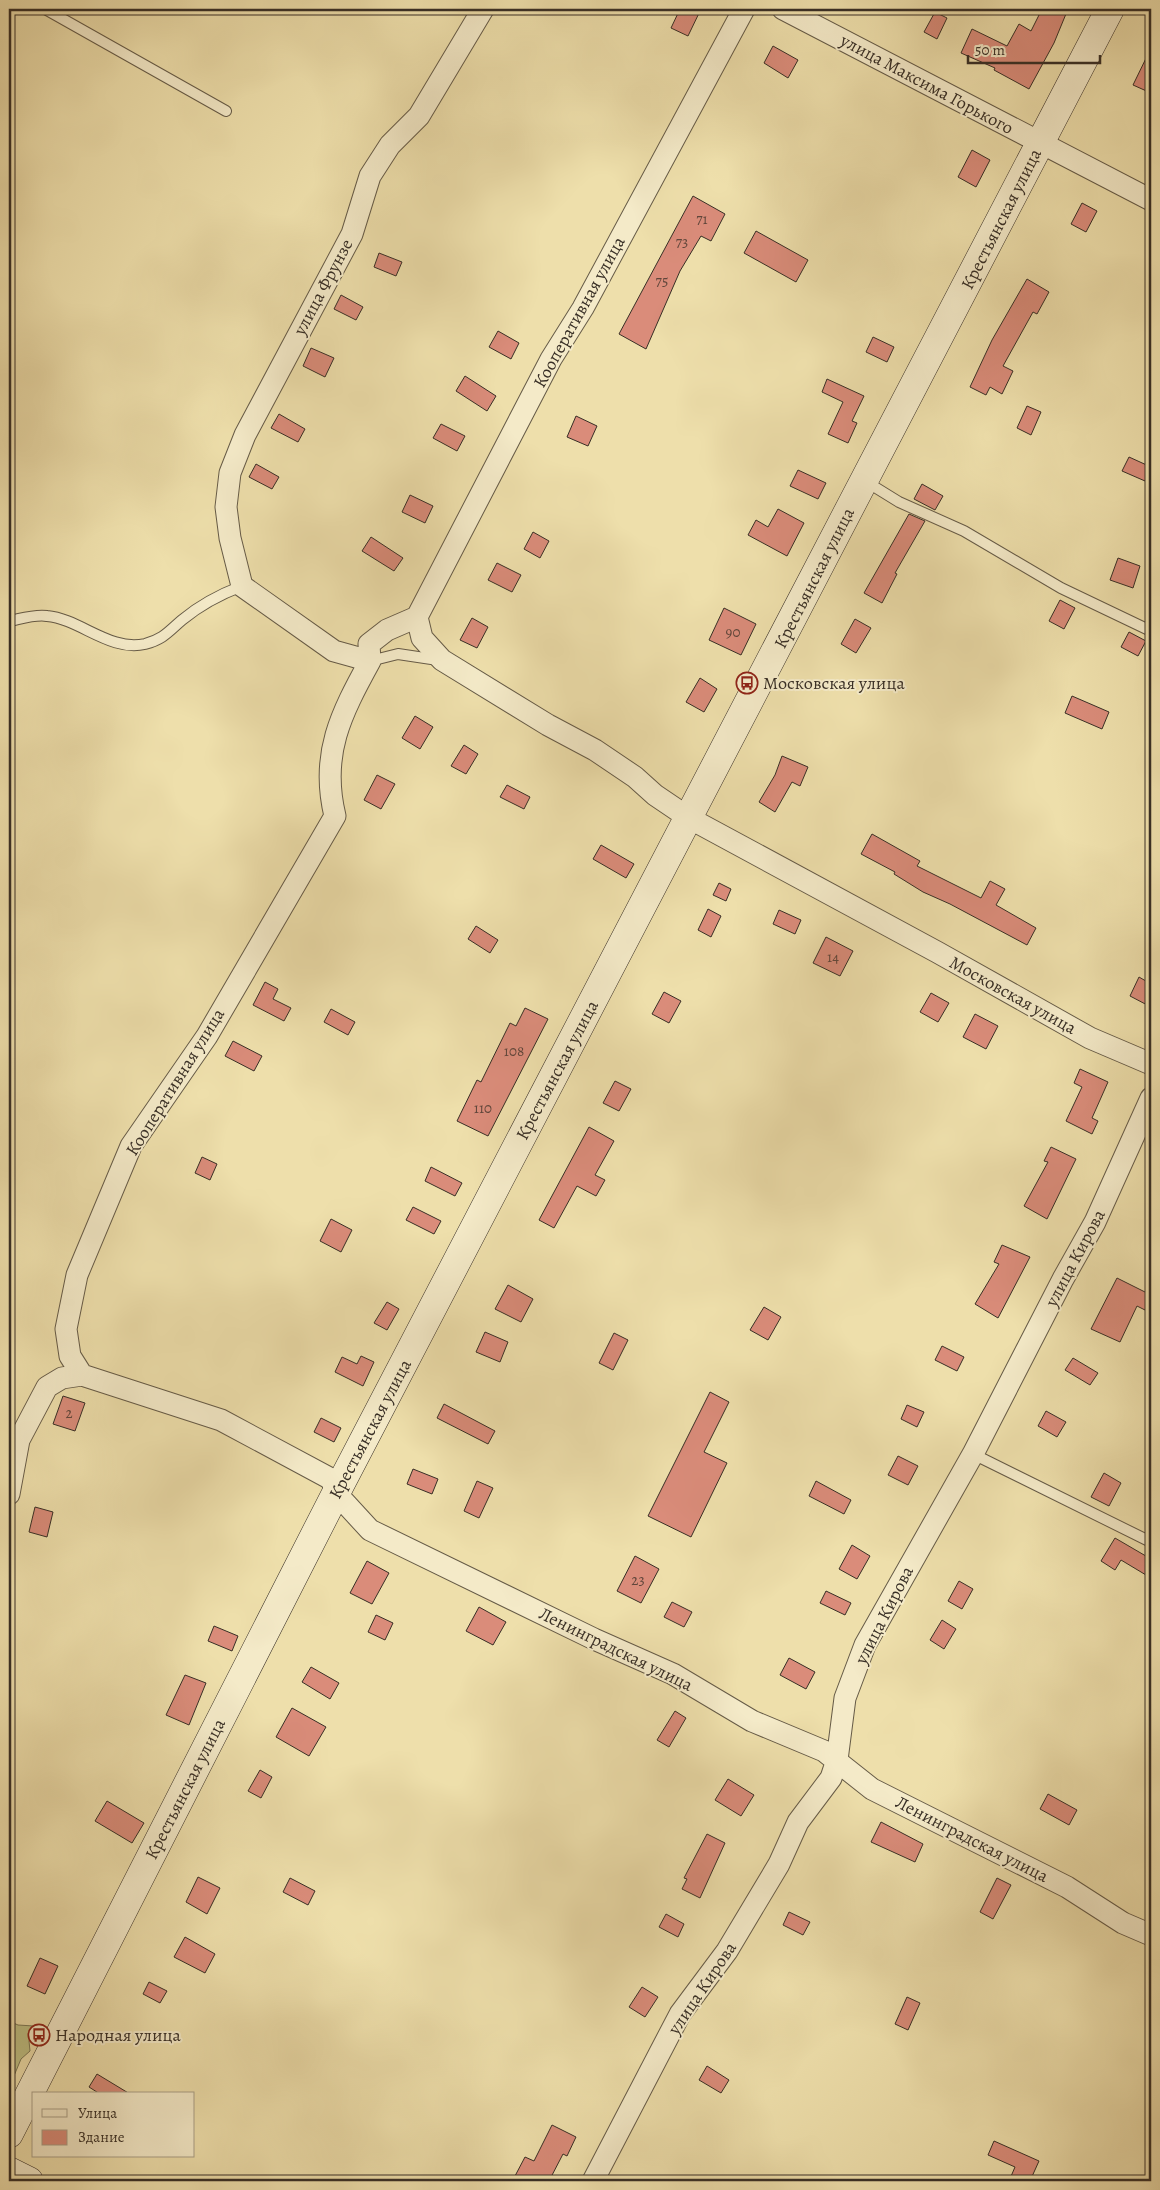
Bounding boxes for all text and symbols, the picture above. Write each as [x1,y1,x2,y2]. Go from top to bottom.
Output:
street label: улица Максима Горького [835,28,1018,140]
scale bar [968,32,1100,64]
text: 50 m [975,40,1005,60]
street label: Крестьянская улица [955,144,1047,293]
house number: 71 [696,209,708,229]
street label: Кооперативная улица [527,231,631,392]
house number: 73 [676,232,688,252]
street label: улица Фрунзе [287,235,358,340]
house number: 75 [656,271,668,291]
street label: Крестьянская улица [768,503,860,652]
house number: 90 [726,622,740,642]
bus stop icon: Московская улица [735,671,759,695]
place label: Московская улица [763,671,905,695]
house number: 14 [827,947,839,967]
street label: Московская улица [945,950,1081,1040]
street label: Крестьянская улица [510,995,604,1144]
street label: Кооперативная улица [120,1003,230,1160]
house number: 108 [504,1041,524,1061]
house number: 110 [474,1098,492,1118]
street label: улица Кирова [1039,1205,1111,1312]
street label: Крестьянская улица [323,1354,417,1503]
house number: 2 [65,1403,73,1423]
street label: улица Кирова [849,1561,919,1669]
house number: 23 [631,1570,645,1590]
street label: Ленинградская улица [535,1601,698,1697]
street label: Крестьянская улица [139,1714,231,1863]
street label: Ленинградская улица [891,1790,1053,1888]
street label: улица Кирова [662,1936,742,2040]
bus stop icon: Народная улица [27,2023,51,2047]
place label: Народная улица [55,2023,182,2047]
legend [32,2092,195,2158]
text: Улица [78,2103,117,2123]
text: Здание [78,2127,125,2147]

